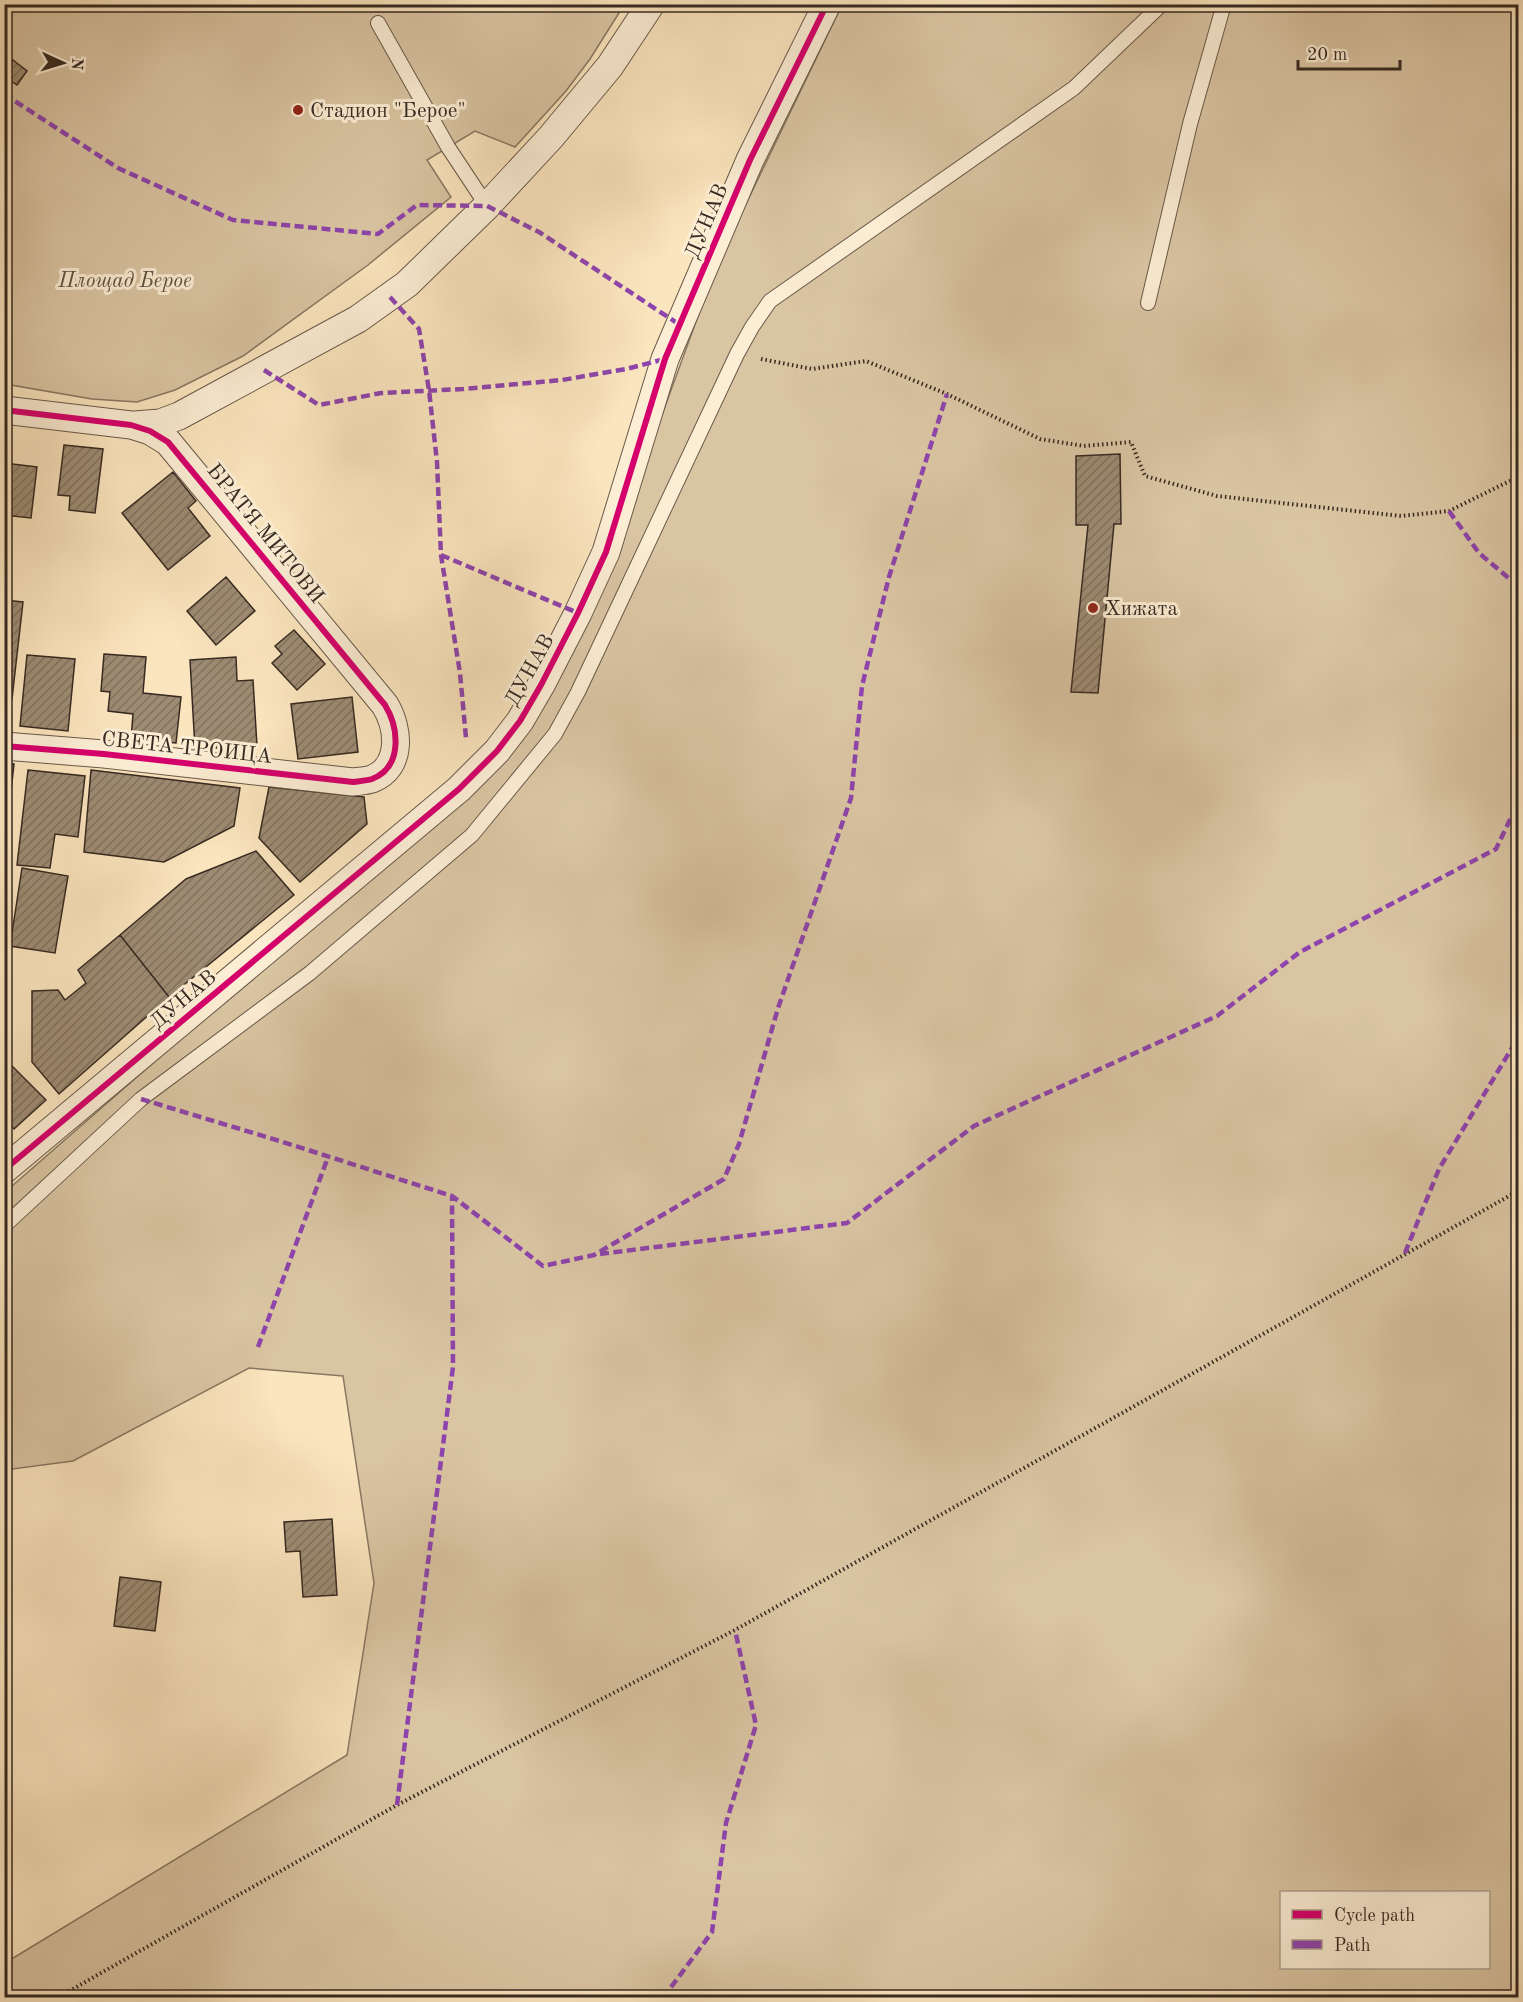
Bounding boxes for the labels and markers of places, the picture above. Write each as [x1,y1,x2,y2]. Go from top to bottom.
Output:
place label: Стадион "Берое" [310,101,466,122]
marker: Стадион "Берое" [291,103,305,117]
place label: Хижата [1105,599,1178,620]
marker: Хижата [1086,601,1100,615]

